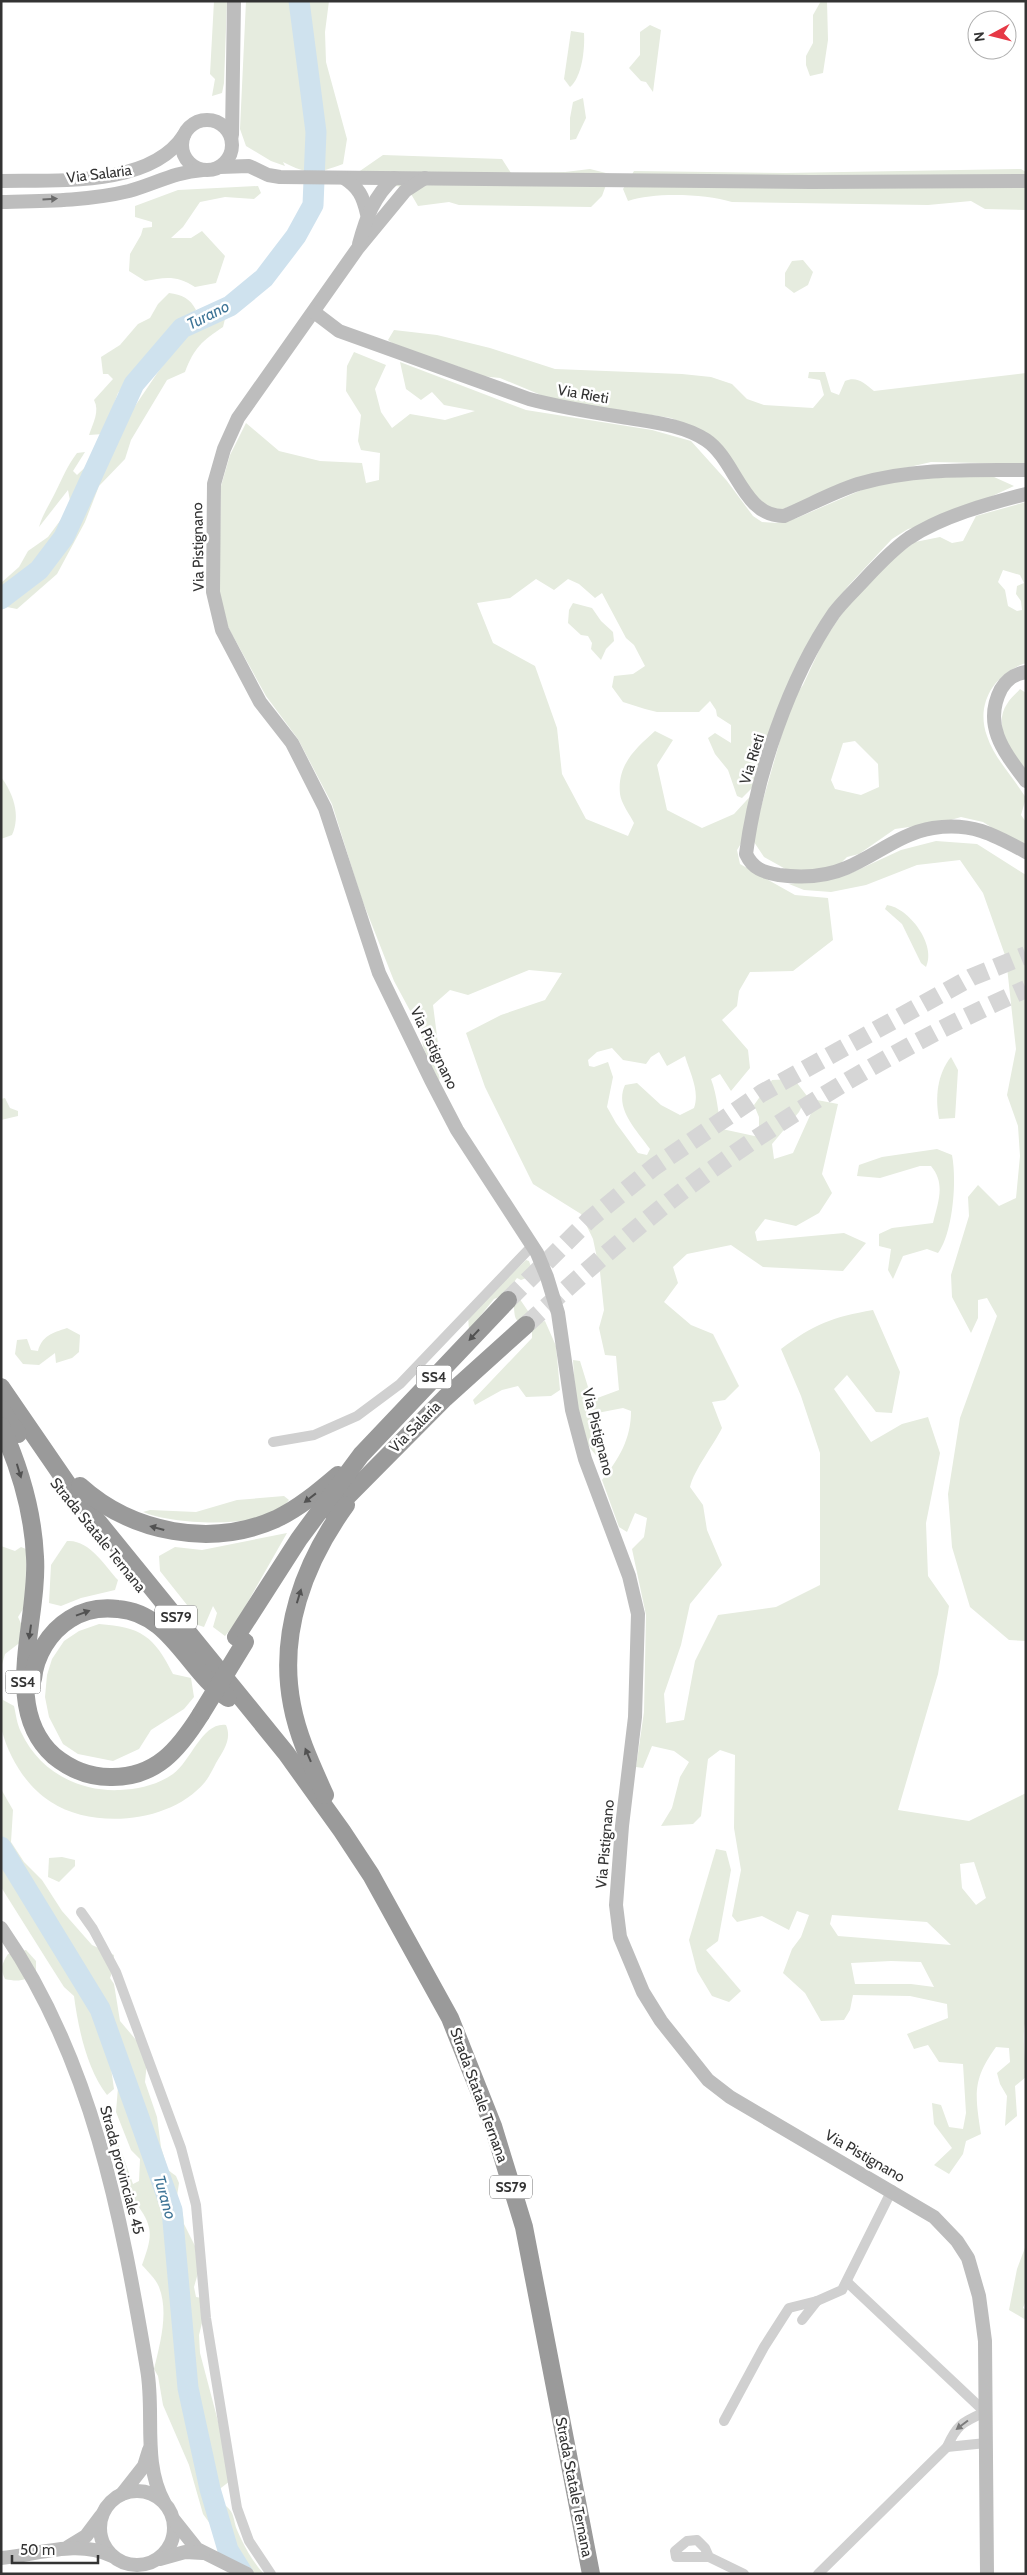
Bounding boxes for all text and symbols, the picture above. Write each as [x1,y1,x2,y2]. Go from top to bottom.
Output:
north arrow [967,10,1017,60]
text: N [970,31,989,43]
street label: Via Salaria [65,161,133,187]
one-way arrow [42,195,58,203]
water label: Turano [184,296,232,334]
street label: Via Rieti [556,381,610,407]
street label: Via Pistignano [188,502,208,592]
street label: Via Rieti [736,732,768,786]
street label: Via Pistignano [406,1004,462,1092]
one-way arrow [468,1329,480,1341]
road number: SS4 [416,1365,452,1388]
street label: Via Pistignano [578,1386,618,1478]
street label: Via Salaria [386,1397,445,1456]
one-way arrow [16,1464,23,1479]
street label: Strada Statale Ternana [46,1474,150,1597]
one-way arrow [304,1492,317,1503]
one-way arrow [149,1523,164,1531]
one-way arrow [295,1589,303,1604]
road number: SS79 [155,1605,197,1628]
one-way arrow [76,1609,91,1616]
one-way arrow [26,1624,34,1640]
road number: SS4 [5,1670,40,1694]
one-way arrow [303,1748,311,1762]
street label: Via Pistignano [592,1799,618,1889]
street label: Strada Statale Ternana [446,2025,512,2166]
street label: Strada provinciale 45 [96,2104,148,2236]
street label: Via Pistignano [822,2126,908,2186]
water label: Turano [150,2173,180,2221]
road number: SS79 [490,2176,532,2198]
street label: Strada Statale Ternana [552,2416,597,2559]
one-way arrow [955,2419,968,2430]
scale bar [12,2532,99,2564]
text: 50 m [20,2541,55,2559]

